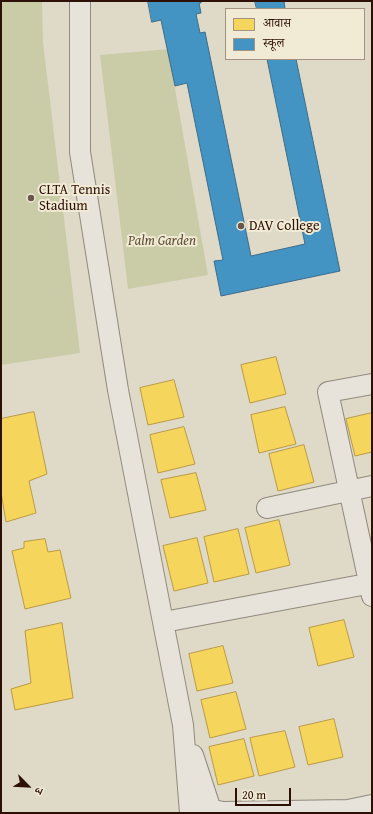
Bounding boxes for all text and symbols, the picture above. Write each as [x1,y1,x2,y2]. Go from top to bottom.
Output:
legend [225,8,365,60]
text: आवास [263,14,291,31]
text: स्कूल [263,34,284,51]
place label: CLTA Tennis Stadium [39,182,110,214]
marker: CLTA Tennis Stadium [26,193,36,203]
place label: DAV College [249,218,319,234]
marker: DAV College [236,221,246,231]
park label: Palm Garden [128,233,196,249]
north arrow [8,766,48,806]
scale bar [237,780,293,806]
text: उ [31,785,47,797]
text: 20 m [242,786,266,803]

